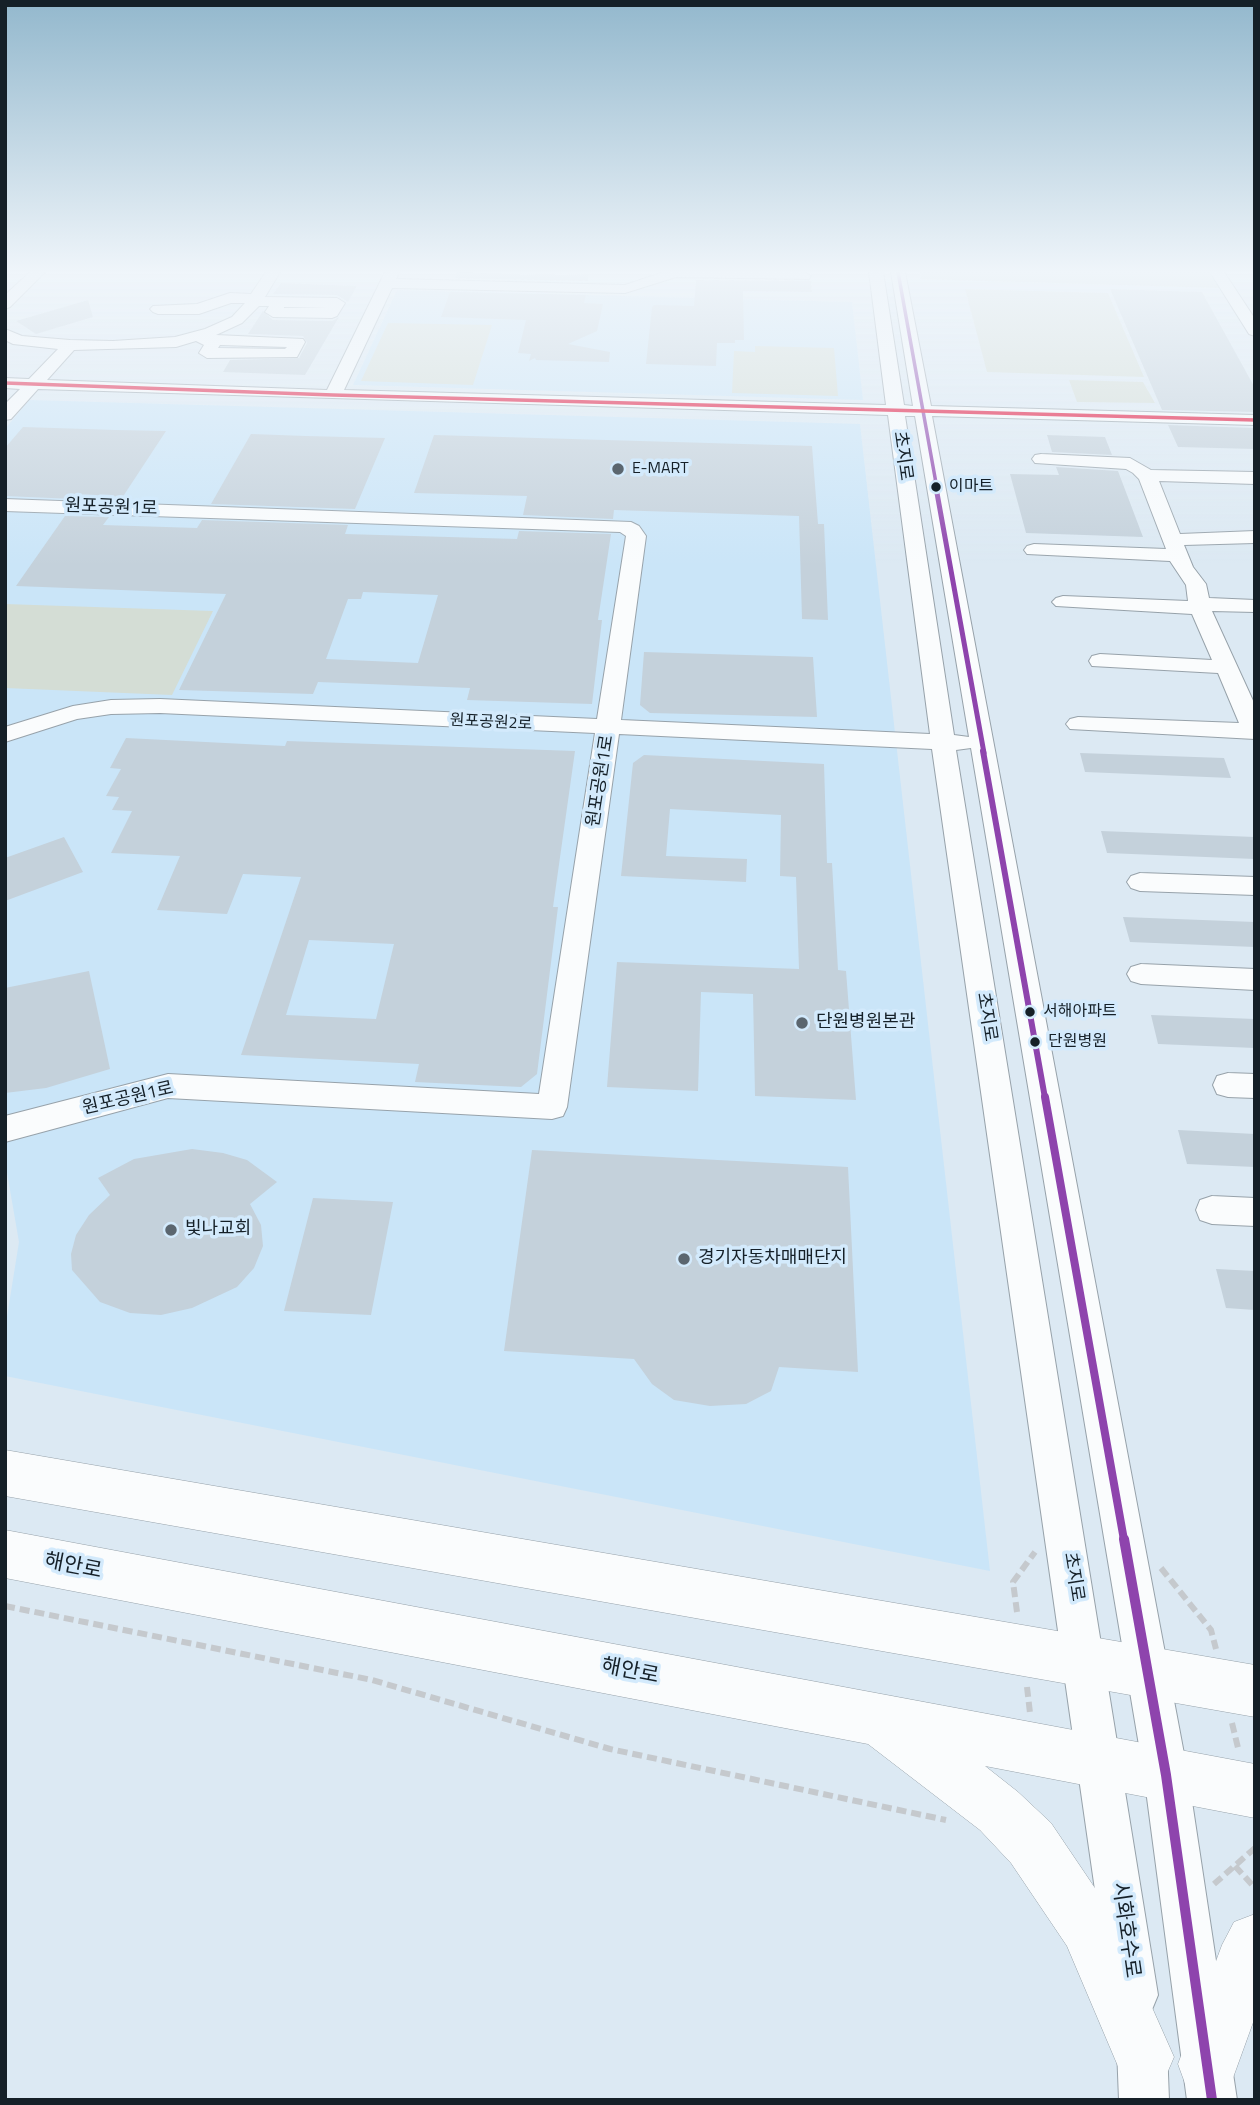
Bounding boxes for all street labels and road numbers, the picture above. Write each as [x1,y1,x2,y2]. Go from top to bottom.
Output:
street label: 초지로 [888,430,916,482]
street label: 원포공원1로 [64,496,158,520]
street label: 원포공원2로 [449,711,533,735]
street label: 원포공원1로 [583,733,619,829]
street label: 초지로 [971,991,1001,1043]
street label: 원포공원1로 [80,1078,176,1120]
street label: 해안로 [42,1549,104,1585]
street label: 초지로 [1058,1551,1088,1603]
street label: 해안로 [599,1654,661,1690]
street label: 시화호수로 [1106,1880,1144,1980]

